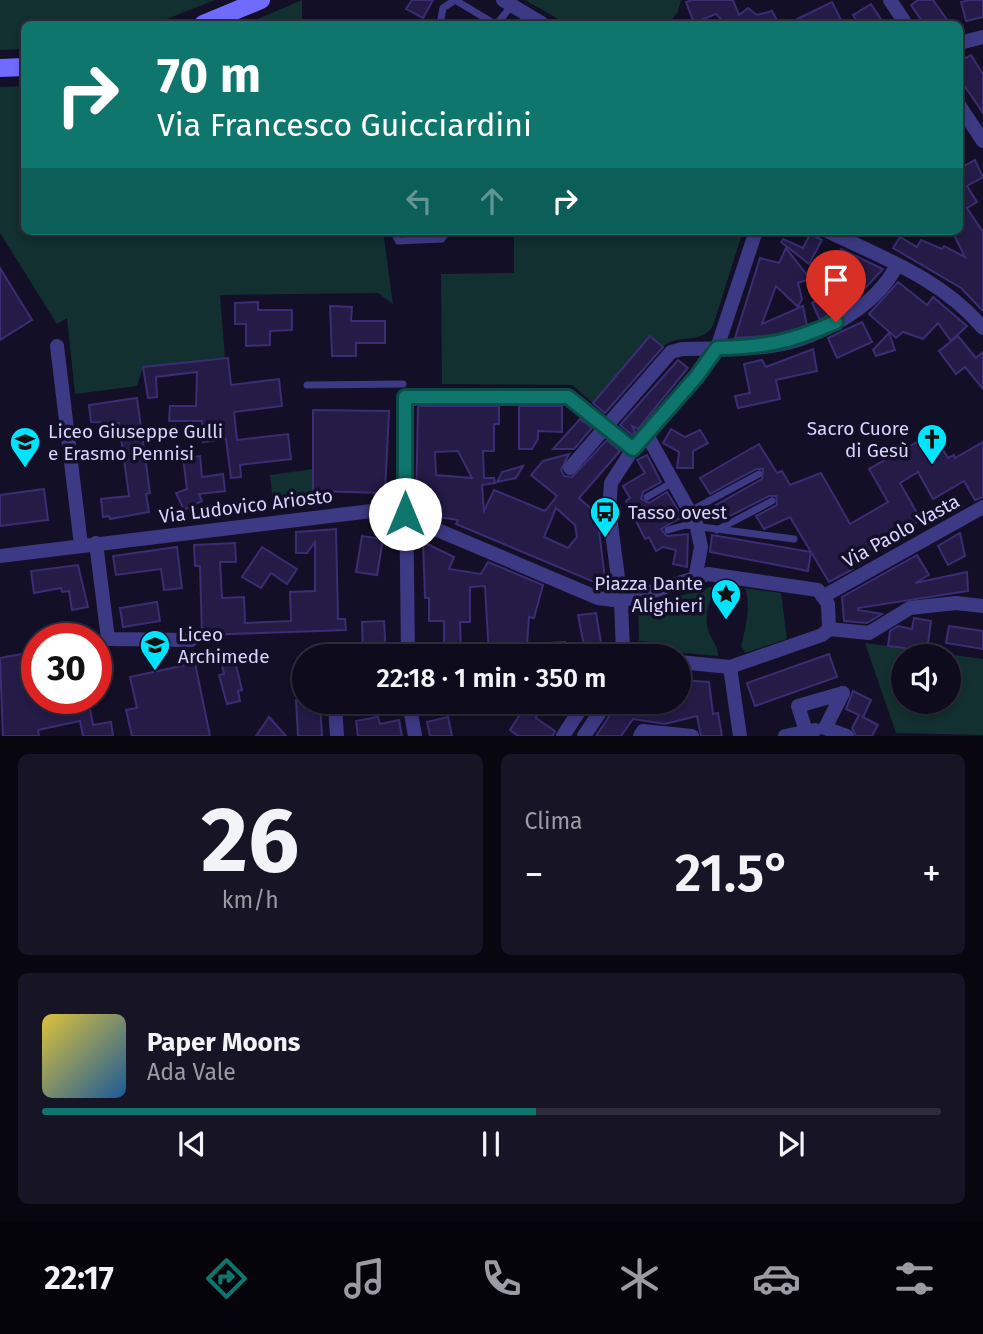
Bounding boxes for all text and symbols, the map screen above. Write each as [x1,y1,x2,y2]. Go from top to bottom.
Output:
text: 70 m [157,46,261,105]
icon: right [42,49,133,140]
text: Via Francesco Guicciardini [157,106,532,144]
icon: left [400,182,438,220]
icon: ahead [473,182,511,220]
icon: right [546,182,584,220]
pin [806,250,866,322]
icon: arrive [817,261,855,299]
place label: Sacro Cuore di Gesù [807,417,909,462]
place label: Liceo Giuseppe Gulli e Erasmo Pennisi [48,420,223,465]
church icon: Sacro Cuore di Gesù [915,422,949,466]
school or university icon: Liceo Giuseppe Gulli e Erasmo Pennisi [8,425,42,469]
position arrow [368,477,442,551]
street label: Via Ludovico Ariosto [158,484,334,528]
street label: Via Paolo Vasta [838,489,964,573]
bus stop icon: Tasso ovest [588,495,622,539]
place label: Tasso ovest [628,501,727,524]
place label: Piazza Dante Alighieri [594,572,703,617]
place icon: Piazza Dante Alighieri [709,577,743,621]
speed limit sign: 30 [21,623,112,714]
place label: Liceo Archimede [178,623,270,668]
school or university icon: Liceo Archimede [138,628,172,672]
map controls [891,644,961,714]
button: sound [891,644,961,714]
text: 22:18 · 1 min · 350 m [377,663,606,694]
text: 26 [201,786,299,895]
text: Clima [525,807,583,835]
text: 21.5° [675,842,791,905]
text: − [525,851,544,897]
text: + [922,851,941,897]
text: km/h [222,886,279,914]
text: Paper Moons [147,1027,300,1058]
text: Ada Vale [147,1058,236,1086]
icon: previous [173,1125,211,1163]
icon: pause [472,1125,510,1163]
icon: next [772,1125,810,1163]
icon: directions [202,1254,251,1303]
icon: music [340,1254,389,1303]
icon: phone [477,1254,526,1303]
icon: climate [615,1254,664,1303]
icon: car [752,1254,801,1303]
icon: filters [890,1254,939,1303]
text: 22:17 [44,1259,114,1297]

